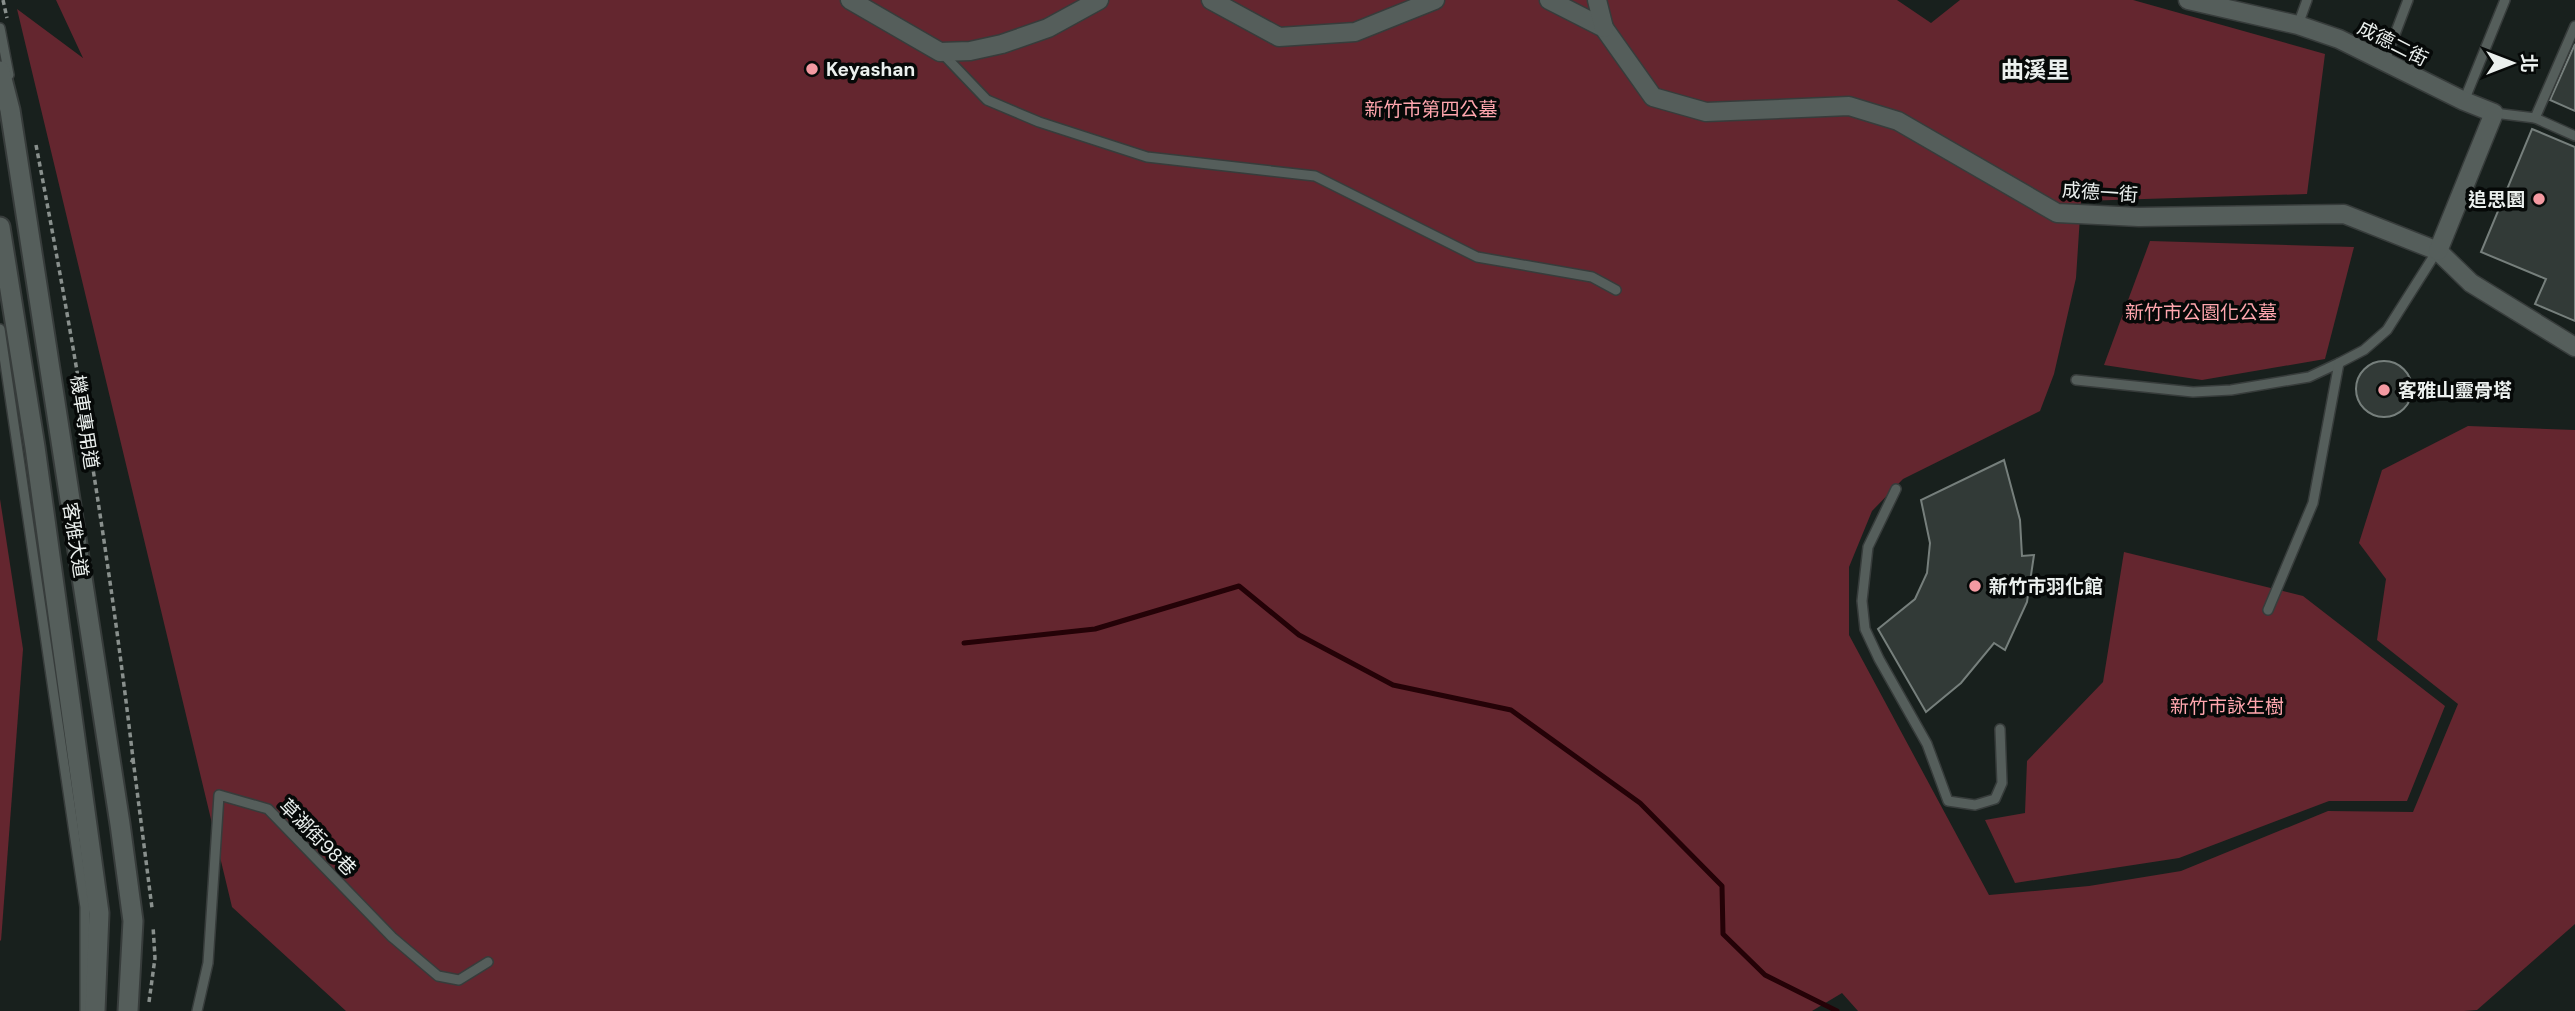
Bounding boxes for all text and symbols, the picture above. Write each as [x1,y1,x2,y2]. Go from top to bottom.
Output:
street label: 成德二街 [2353,15,2432,72]
north arrow [2477,28,2547,98]
text: 北 [2516,53,2541,73]
district label: 曲溪里 [2001,55,2070,85]
place label: Keyashan [826,57,915,82]
marker: Keyashan [804,61,820,77]
park label: 新竹市第四公墓 [1364,97,1498,122]
street label: 成德一街 [2061,177,2139,208]
place label: 追思園 [2468,187,2525,212]
marker: 追思園 [2531,191,2547,207]
park label: 新竹市公園化公墓 [2125,300,2277,325]
street label: 機車專用道 [65,373,104,471]
place label: 客雅山靈骨塔 [2398,378,2512,403]
marker: 客雅山靈骨塔 [2376,382,2392,398]
street label: 客雅大道 [57,501,94,580]
place label: 新竹市羽化館 [1989,574,2103,599]
marker: 新竹市羽化館 [1967,578,1983,594]
park label: 新竹市詠生樹 [2170,694,2284,719]
street label: 草湖街98巷 [274,793,362,881]

